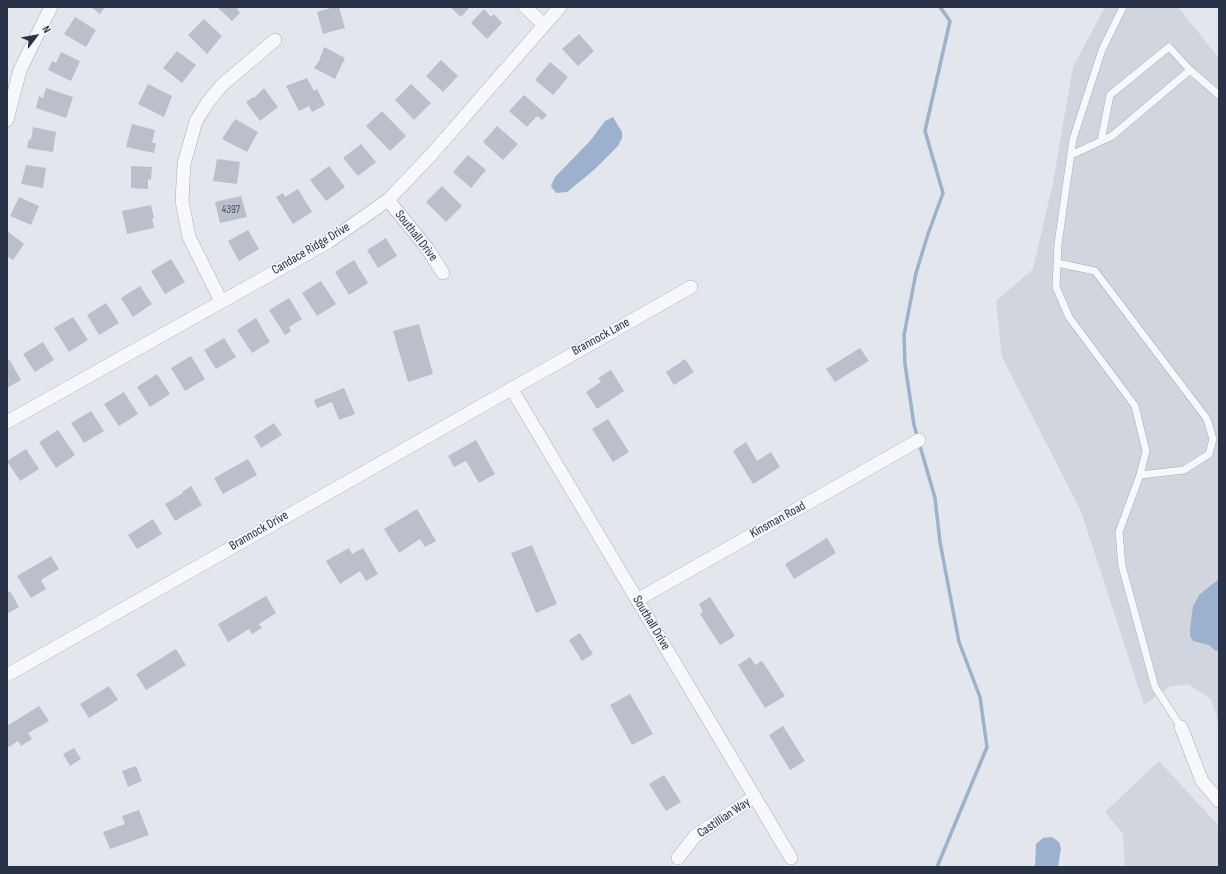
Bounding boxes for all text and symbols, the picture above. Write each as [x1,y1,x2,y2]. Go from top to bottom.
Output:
north arrow [16,16,56,56]
text: N [40,23,54,35]
house number: 4397 [222,203,240,217]
street label: Southall Drive [391,207,441,265]
street label: Candace Ridge Drive [269,220,353,278]
street label: Brannock Lane [569,315,633,359]
street label: Kinsman Road [747,498,809,542]
street label: Brannock Drive [227,508,291,554]
street label: Southall Drive [629,593,673,653]
street label: Castillian Way [695,795,753,841]

